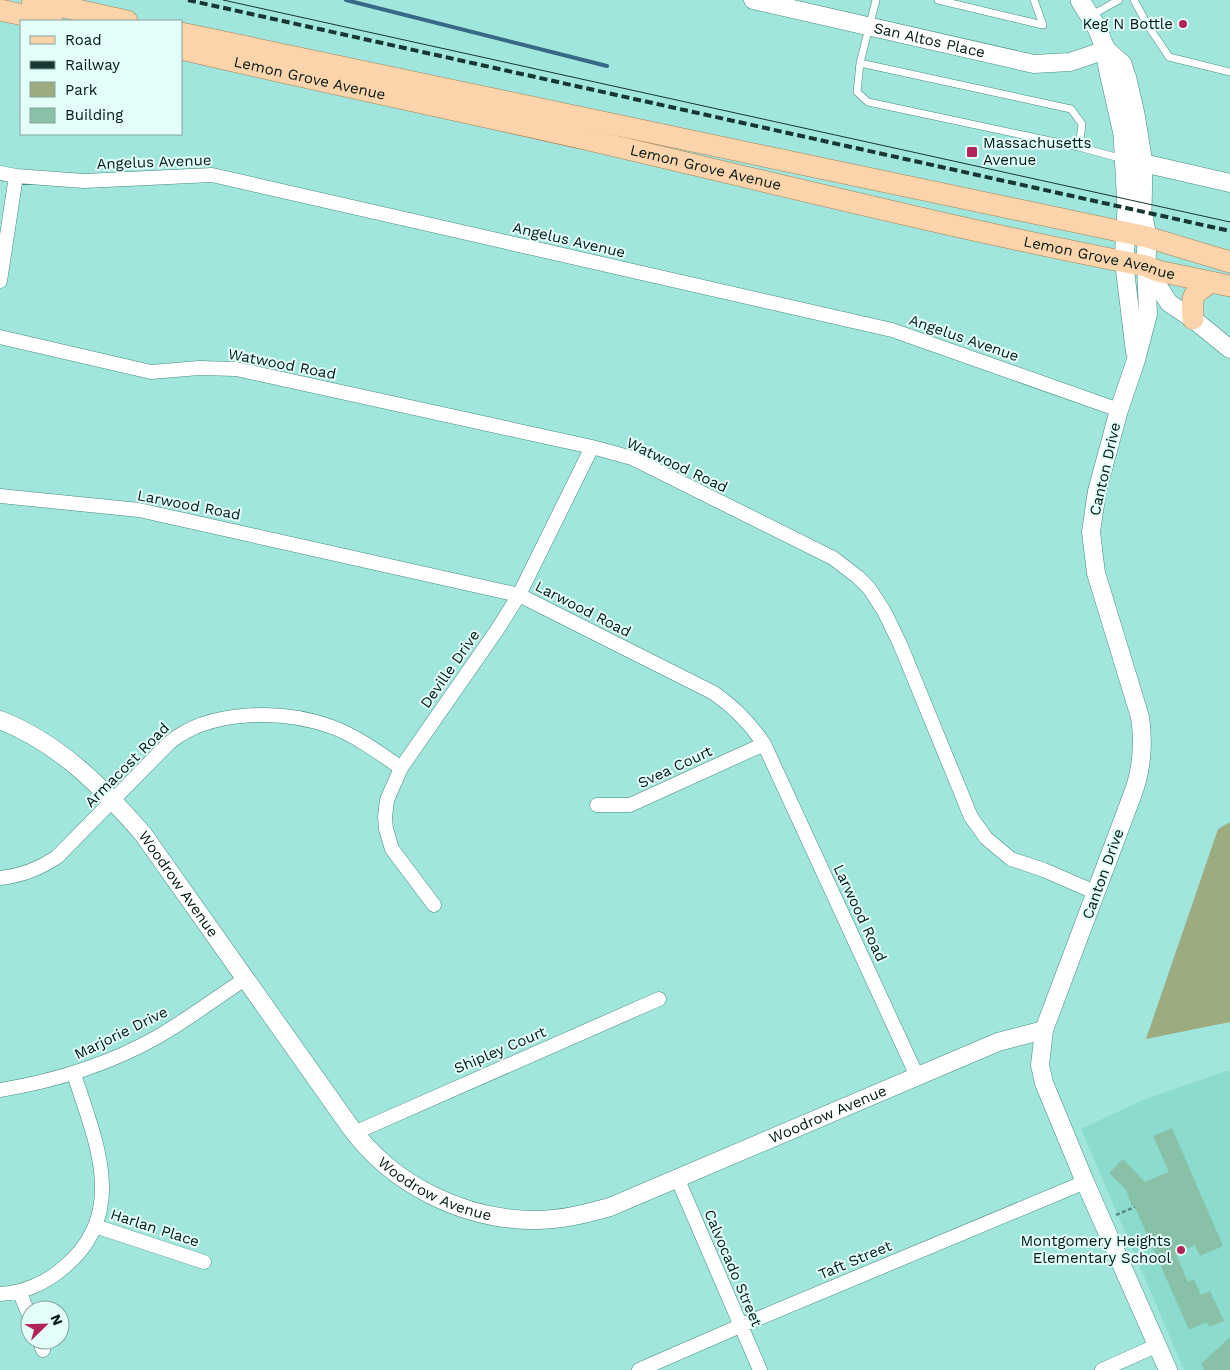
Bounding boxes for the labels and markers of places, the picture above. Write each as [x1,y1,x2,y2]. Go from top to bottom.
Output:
place label: Keg N Bottle [1082,15,1173,33]
marker: Keg N Bottle [1177,18,1189,30]
place label: Massachusetts Avenue [983,134,1091,169]
marker: Massachusetts Avenue [965,145,979,159]
place label: Montgomery Heights Elementary School [1020,1232,1171,1267]
marker: Montgomery Heights Elementary School [1175,1244,1187,1256]

